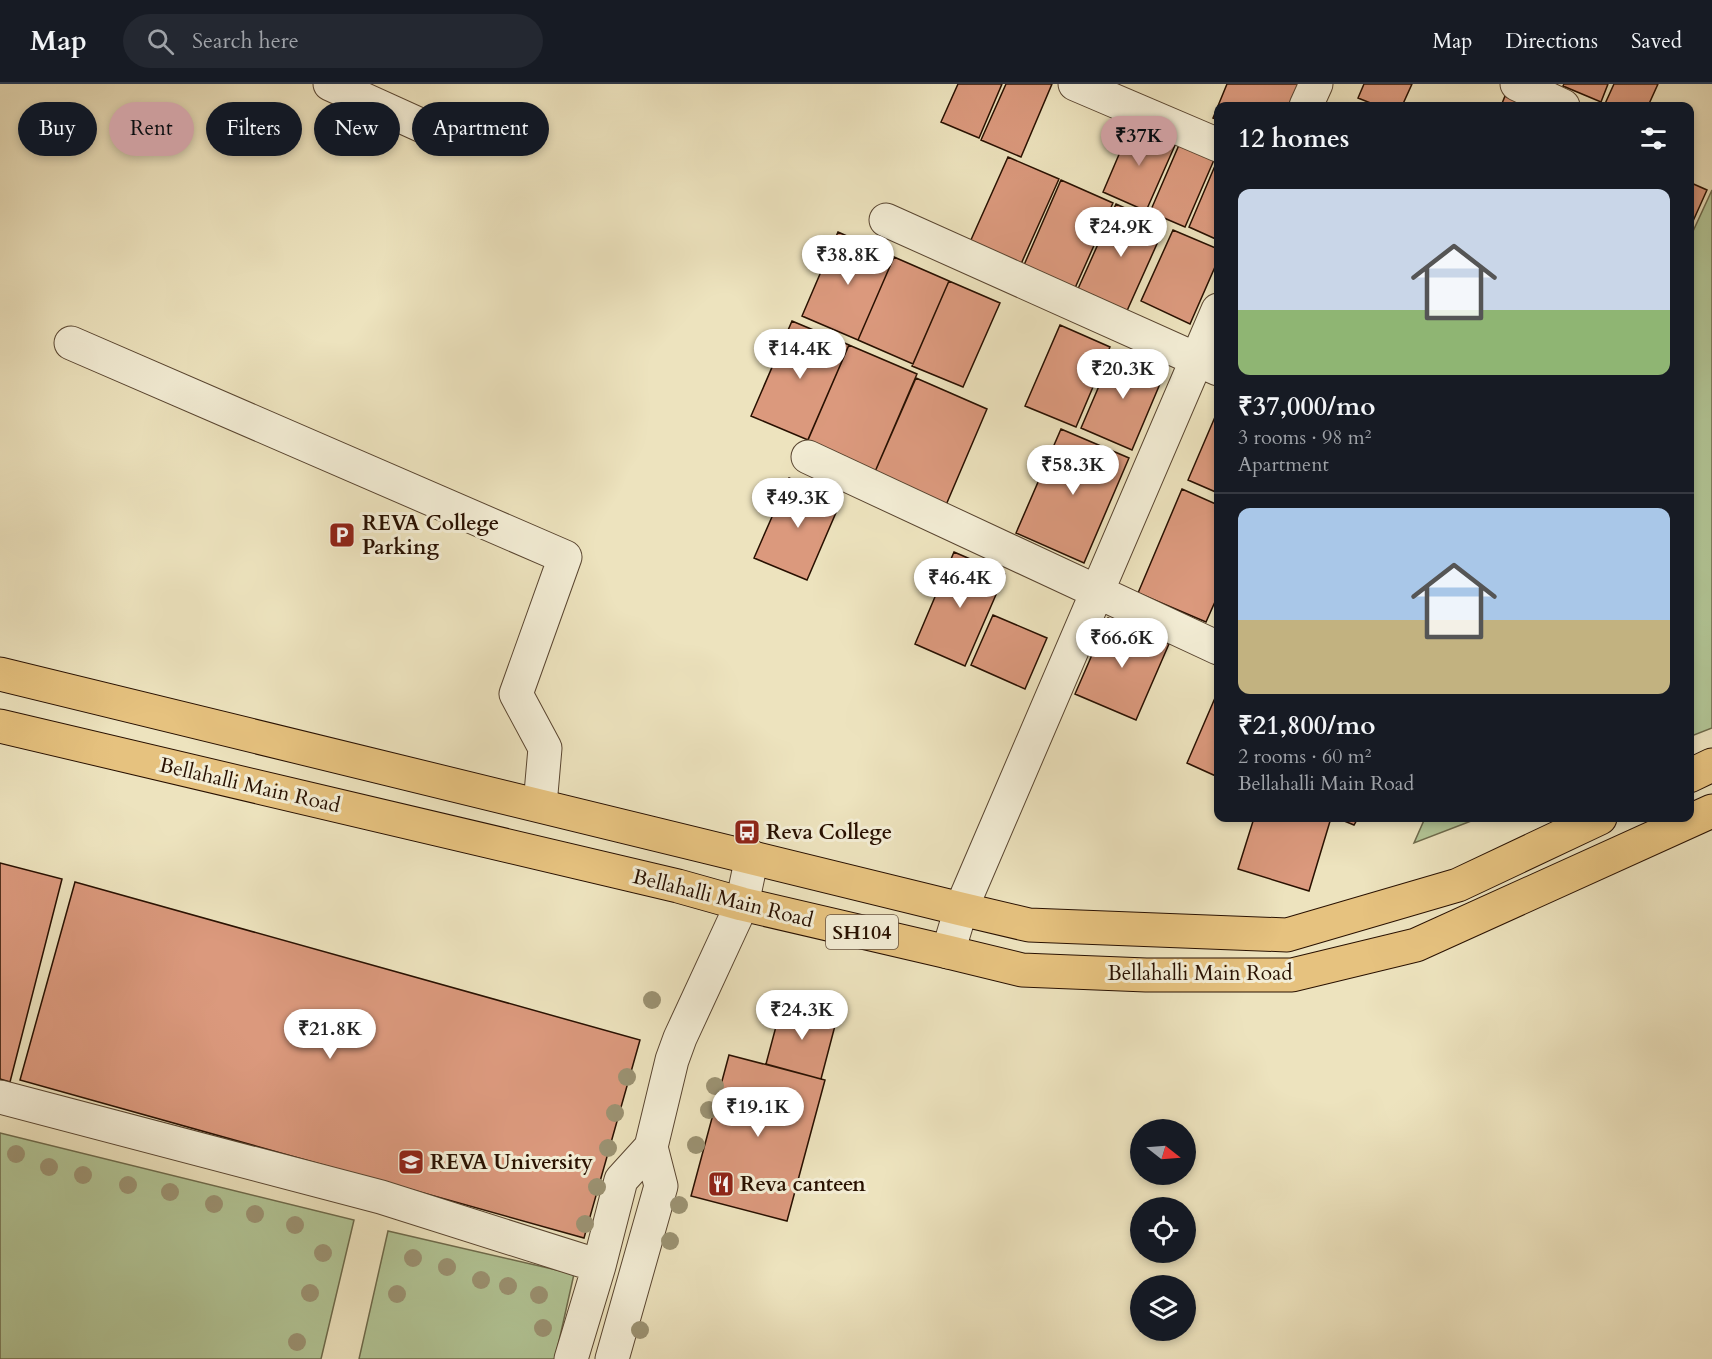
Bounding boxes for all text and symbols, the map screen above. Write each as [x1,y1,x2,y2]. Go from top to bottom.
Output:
search box [123,14,543,68]
text: Map [30,22,87,60]
icon: search [144,25,177,58]
text: Search here [192,26,299,56]
text: Map [1432,27,1472,56]
text: Directions [1505,27,1598,56]
text: Saved [1631,27,1682,56]
chip: Buy [18,102,97,156]
chip: Rent [109,102,194,156]
chip: Filters [206,102,302,156]
chip: New [314,102,400,156]
chip: Apartment [412,102,549,156]
pin: ₹37K [1103,116,1175,167]
text: 12 homes [1238,121,1349,156]
text: ₹37K [1115,122,1163,149]
icon: filters [1637,122,1670,155]
pin: ₹24.9K [1072,207,1170,258]
text: ₹24.9K [1089,213,1153,240]
icon: home [1400,228,1508,336]
pin: ₹38.8K [799,235,897,286]
text: ₹38.8K [816,241,880,268]
pin: ₹14.4K [751,329,849,380]
text: ₹14.4K [768,335,832,362]
pin: ₹20.3K [1074,349,1172,400]
text: ₹20.3K [1091,355,1155,382]
text: ₹37,000/mo [1238,389,1375,424]
text: 3 rooms · 98 m² [1238,424,1371,451]
pin: ₹58.3K [1024,445,1122,496]
text: ₹58.3K [1041,451,1105,478]
text: Apartment [1238,451,1329,478]
pin: ₹49.3K [749,478,847,529]
text: ₹49.3K [766,484,830,511]
place label: REVA College Parking [362,509,499,562]
parking icon: REVA College Parking [327,520,357,550]
icon: home [1400,547,1508,655]
pin: ₹46.4K [911,558,1009,609]
text: ₹46.4K [928,564,992,591]
pin: ₹66.6K [1073,618,1171,669]
text: ₹66.6K [1090,624,1154,651]
text: ₹21,800/mo [1238,708,1375,743]
text: 2 rooms · 60 m² [1238,743,1371,770]
street label: Bellahalli Main Road [157,751,343,820]
text: Bellahalli Main Road [1238,770,1414,797]
bus stop icon: Reva College [732,817,762,847]
place label: Reva College [766,818,892,847]
street label: Bellahalli Main Road [630,862,816,935]
road number: SH104 [826,915,898,949]
street label: Bellahalli Main Road [1108,959,1292,988]
pin: ₹24.3K [753,990,851,1041]
text: ₹24.3K [770,996,834,1023]
pin: ₹21.8K [281,1009,379,1060]
text: ₹21.8K [298,1015,362,1042]
pin: ₹19.1K [709,1087,807,1138]
text: ₹19.1K [726,1093,790,1120]
north arrow [1130,1119,1196,1185]
map controls [1130,1119,1196,1341]
school or university icon: REVA University [396,1147,426,1177]
place label: REVA University [430,1148,593,1177]
restaurant icon: Reva canteen [706,1169,736,1199]
place label: Reva canteen [740,1170,866,1199]
button: locate [1130,1197,1196,1263]
button: layers [1130,1275,1196,1341]

